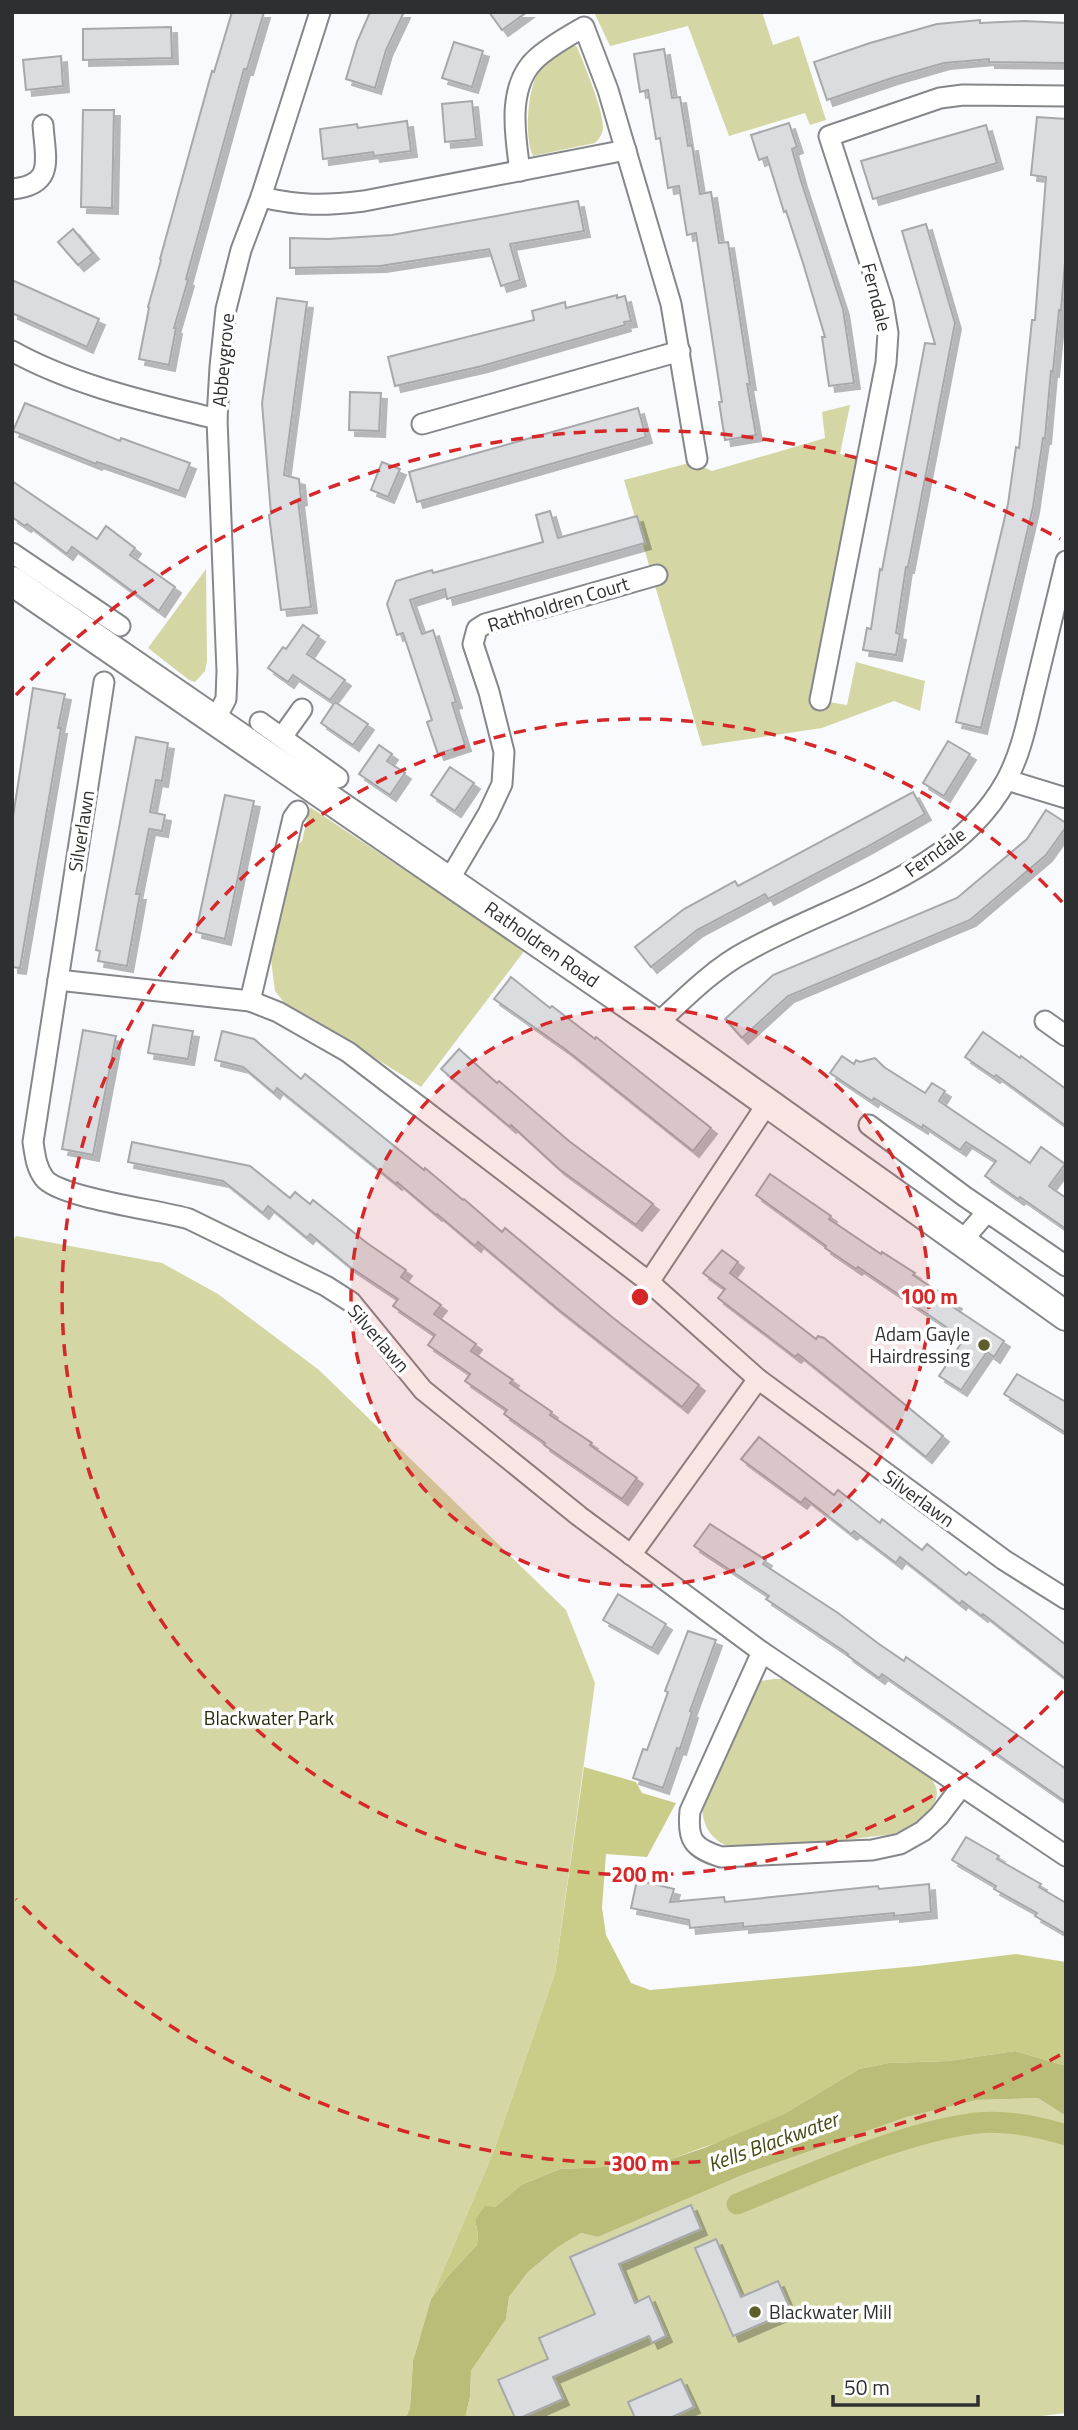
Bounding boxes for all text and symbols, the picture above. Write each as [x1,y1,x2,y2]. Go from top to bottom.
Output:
street label: Ferndale [855,260,900,334]
street label: Abbeygrove [204,312,241,408]
street label: Rathholdren Court [483,568,633,639]
street label: Silverlawn [60,788,101,874]
street label: Ferndale [898,819,971,884]
street label: Ratholdren Road [479,893,606,994]
text: 100 m [900,1280,958,1312]
centre of rings [628,1285,652,1309]
street label: Silverlawn [341,1297,417,1378]
place label: Adam Gayle Hairdressing [869,1319,970,1370]
marker: Adam Gayle Hairdressing [976,1337,992,1353]
street label: Silverlawn [877,1462,961,1534]
park label: Blackwater Park [204,1703,334,1732]
text: 200 m [611,1858,669,1890]
water label: Kells Blackwater [703,2102,844,2179]
text: 300 m [611,2147,669,2179]
place label: Blackwater Mill [769,2297,892,2326]
marker: Blackwater Mill [747,2304,763,2320]
scale bar [833,2364,978,2408]
text: 50 m [844,2371,890,2403]

